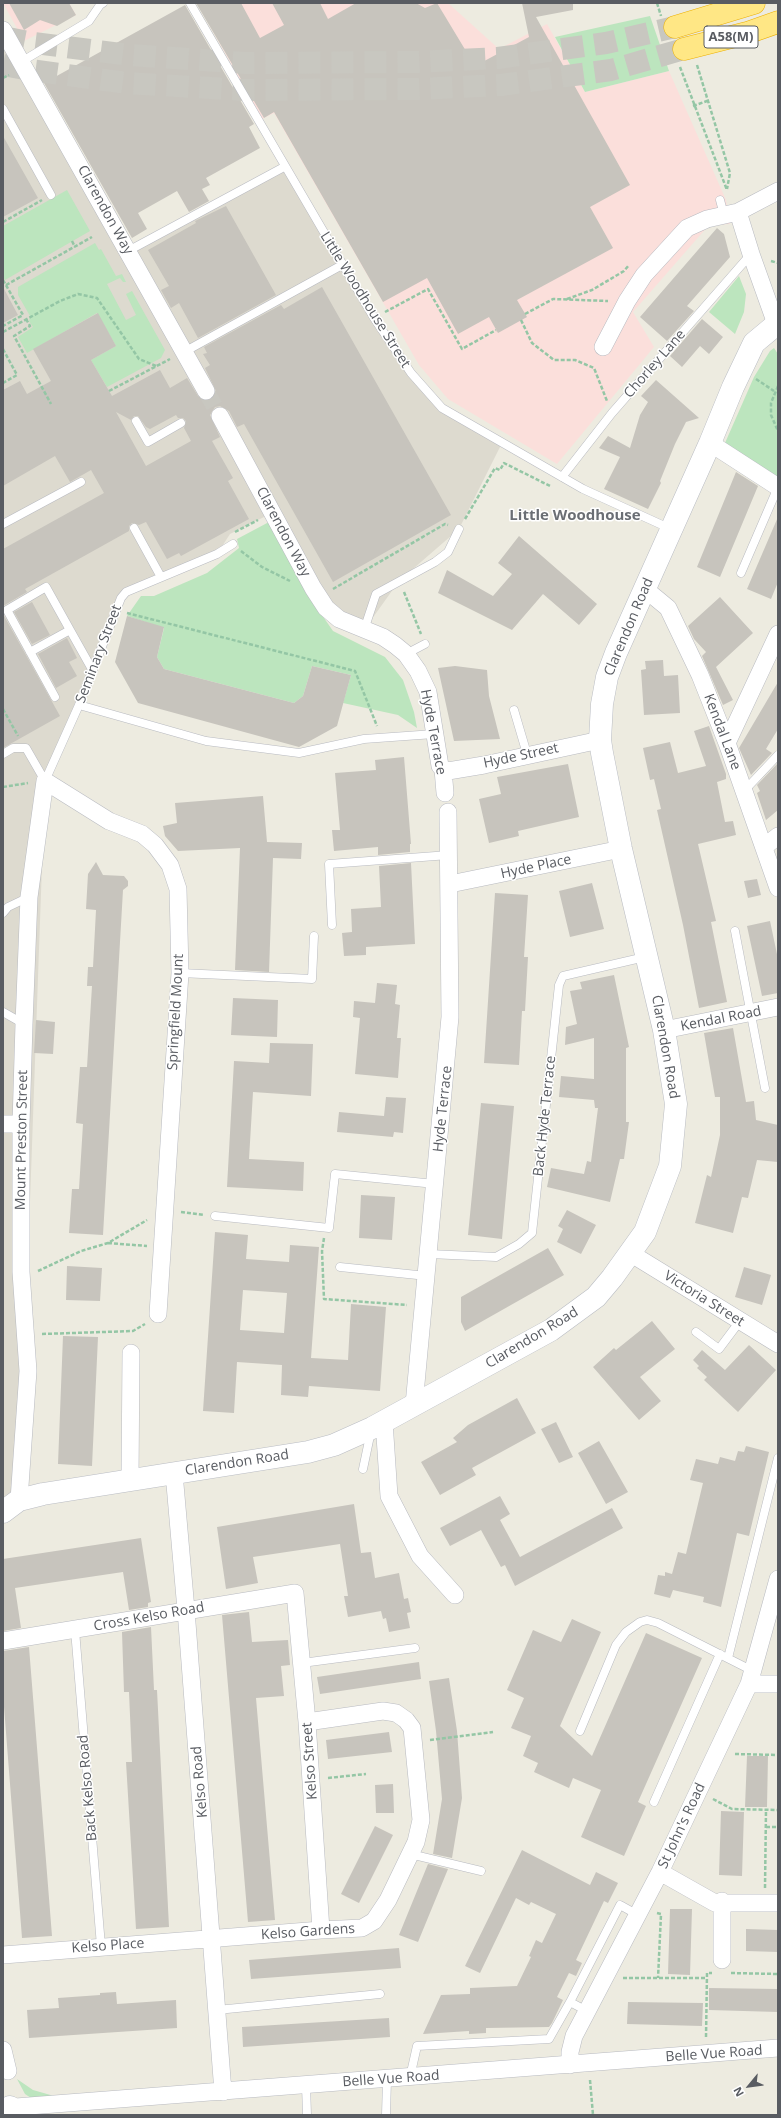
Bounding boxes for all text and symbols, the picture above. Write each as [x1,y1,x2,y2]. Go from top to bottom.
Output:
road number: A58(M) [704,26,758,48]
street label: Clarendon Way [74,163,136,257]
street label: Little Woodhouse Street [316,229,414,371]
street label: Chorley Lane [621,326,689,402]
street label: Clarendon Way [252,484,314,580]
district label: Little Woodhouse [509,507,641,525]
street label: Clarendon Road [601,575,657,679]
street label: Seminary Street [73,603,125,705]
street label: Hyde Terrace [416,688,450,776]
street label: Kendal Lane [700,692,744,772]
street label: Hyde Street [482,740,560,772]
street label: Hyde Place [499,851,573,883]
street label: Springfield Mount [165,953,187,1071]
street label: Clarendon Road [648,994,682,1100]
street label: Kendal Road [679,1003,763,1035]
street label: Back Hyde Terrace [530,1055,560,1177]
street label: Hyde Terrace [430,1065,456,1153]
street label: Mount Preston Street [12,1070,32,1210]
street label: Victoria Street [661,1268,747,1330]
street label: Clarendon Road [483,1304,581,1372]
street label: Clarendon Road [184,1446,290,1480]
street label: Cross Kelso Road [92,1599,206,1635]
street label: Kelso Street [299,1722,321,1800]
street label: Back Kelso Road [75,1734,101,1842]
street label: Kelso Road [188,1745,212,1819]
street label: St John's Road [655,1781,709,1871]
street label: Kelso Gardens [260,1920,356,1944]
street label: Kelso Place [71,1935,145,1957]
street label: Belle Vue Road [665,2042,763,2066]
north arrow [729,2066,769,2106]
street label: Belle Vue Road [342,2067,440,2091]
text: N [729,2085,747,2100]

